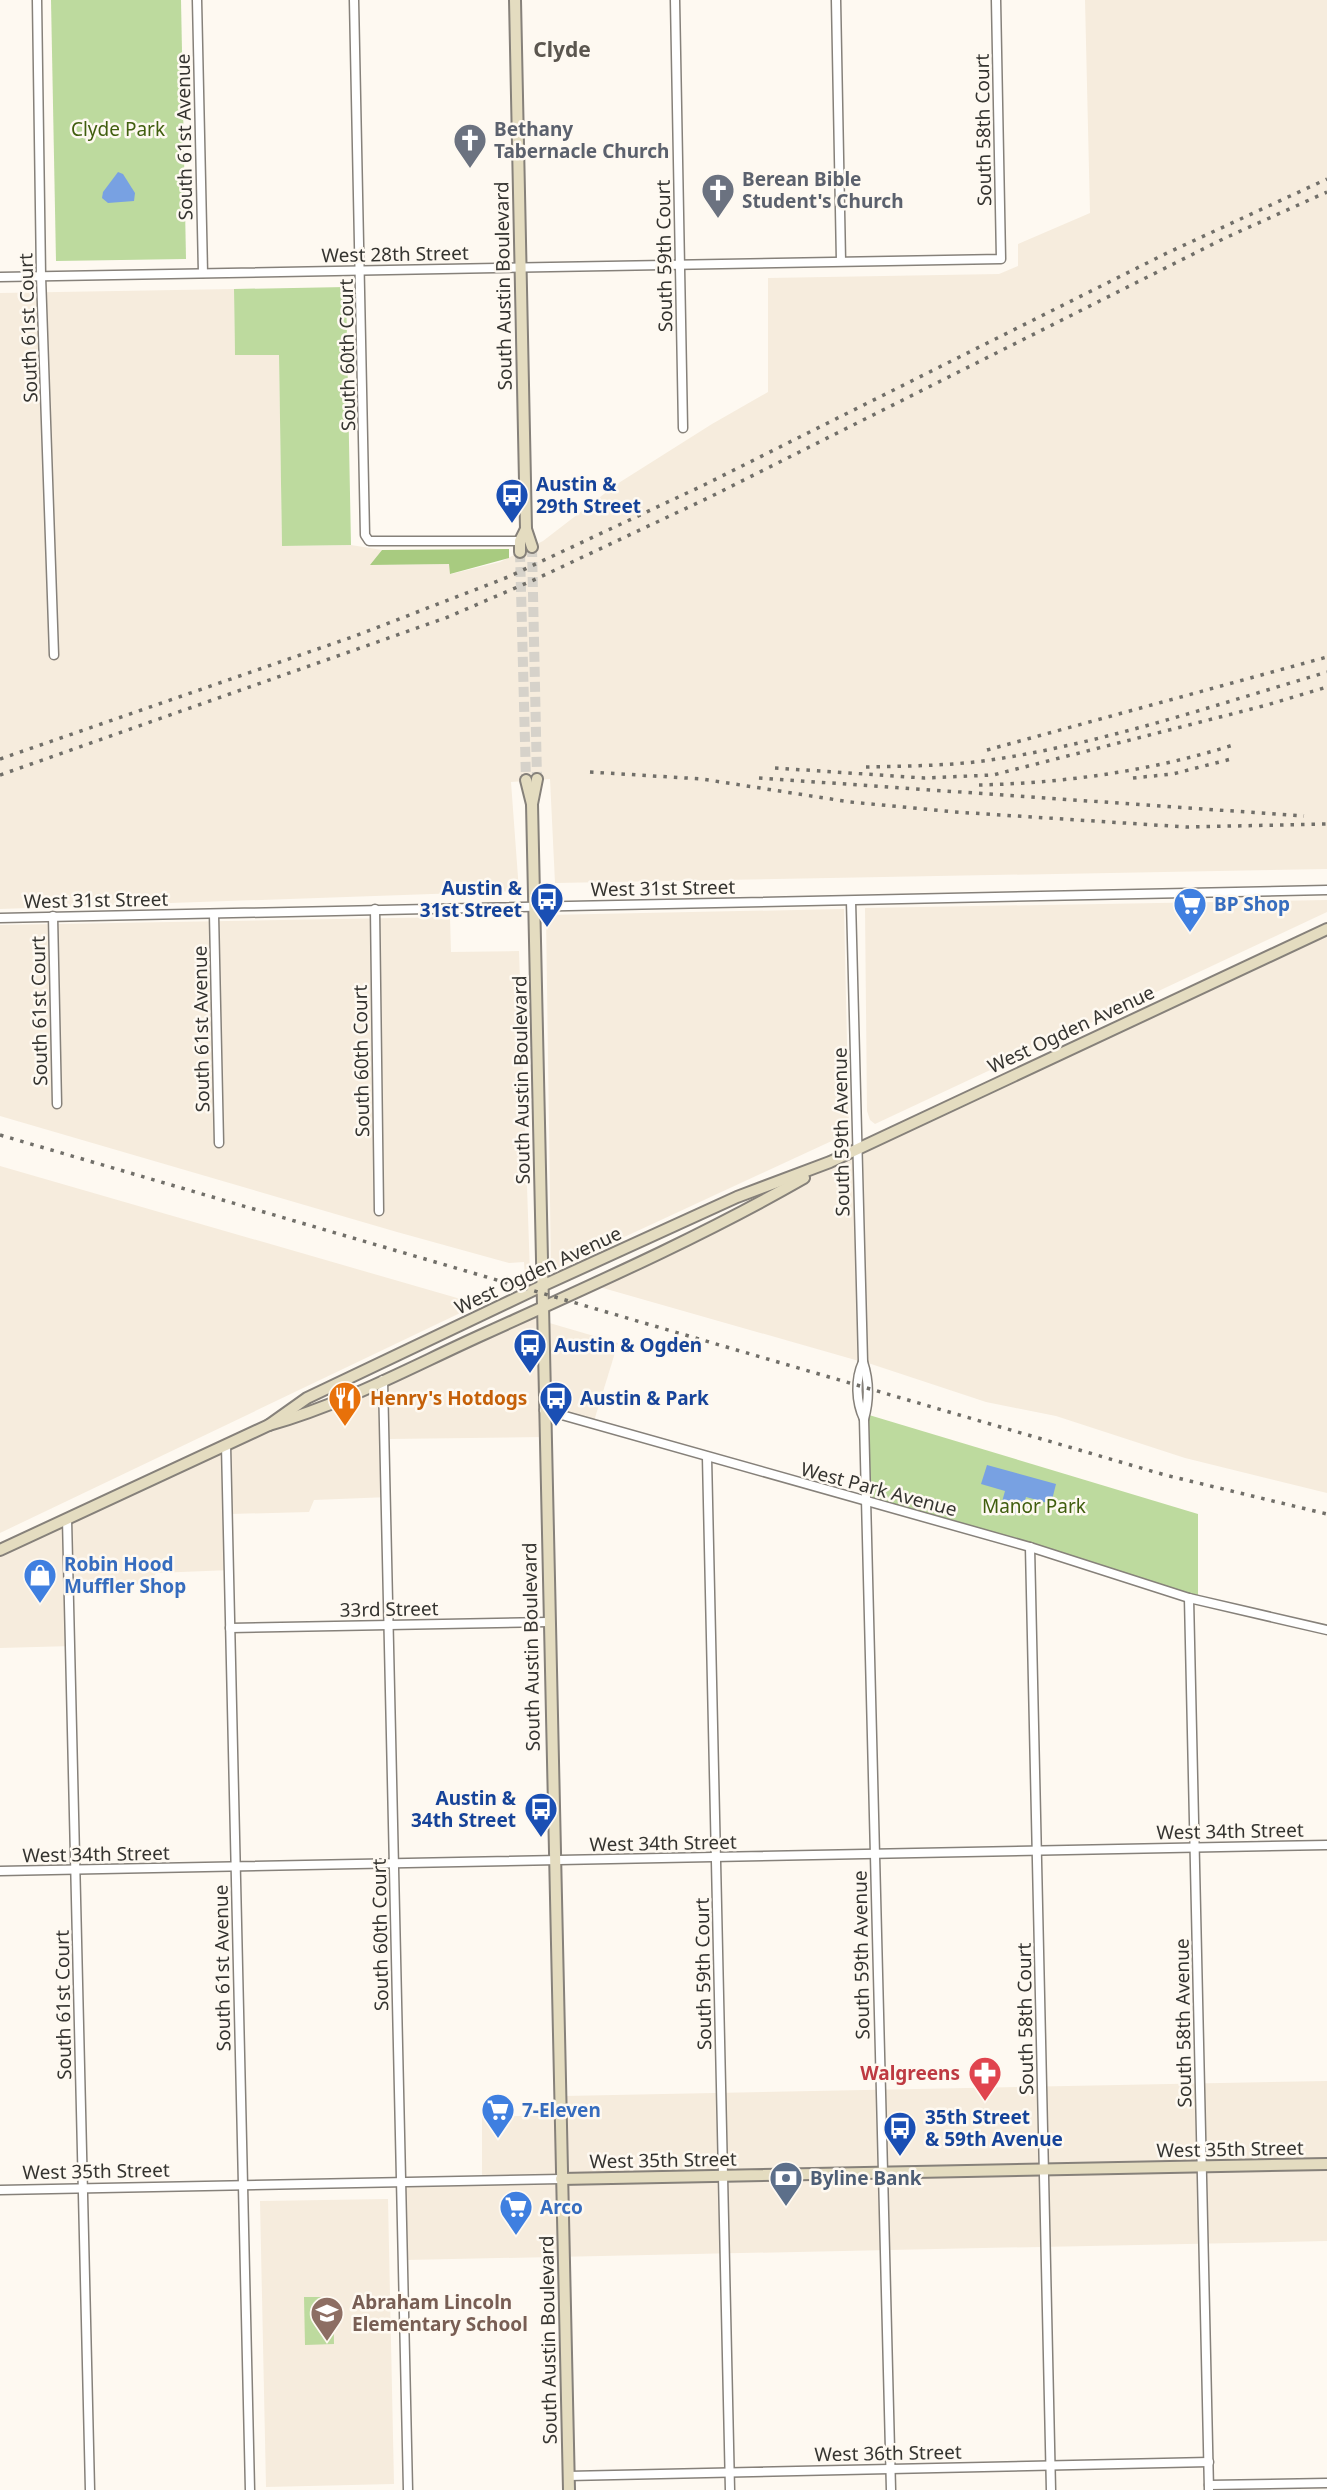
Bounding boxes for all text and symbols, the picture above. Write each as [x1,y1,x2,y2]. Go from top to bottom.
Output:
district label: Clyde [533,35,591,63]
street label: South 58th Court [969,53,997,206]
street label: South 61st Avenue [170,54,198,220]
park label: Clyde Park [71,116,165,142]
place label: Bethany Tabernacle Church [494,116,669,164]
church icon: Bethany Tabernacle Church [451,121,489,170]
place label: Berean Bible Student's Church [742,166,904,214]
church icon: Berean Bible Student's Church [699,171,737,220]
street label: South 59th Court [650,179,678,332]
street label: South Austin Boulevard [488,181,518,391]
street label: West 28th Street [321,240,469,268]
street label: South 61st Court [12,253,44,403]
street label: South 60th Court [333,278,361,431]
place label: Austin & 29th Street [536,471,641,519]
bus stop icon: Austin & 29th Street [493,476,531,525]
street label: West 31st Street [590,874,736,902]
place label: Austin & 31st Street [420,875,523,923]
bus stop icon: Austin & 31st Street [528,880,566,929]
supermarket icon: BP Shop [1171,885,1209,934]
street label: West 31st Street [23,886,169,914]
place label: BP Shop [1214,891,1290,917]
street label: South 61st Court [25,936,53,1086]
street label: South 61st Avenue [187,946,215,1112]
street label: South Austin Boulevard [506,975,536,1185]
street label: West Ogden Avenue [983,979,1159,1079]
street label: South 60th Court [347,984,375,1137]
street label: South 59th Avenue [827,1047,855,1217]
street label: West Ogden Avenue [450,1220,626,1320]
bus stop icon: Austin & Ogden [511,1326,549,1375]
place label: Austin & Ogden [554,1332,702,1358]
restaurant icon: Henry's Hotdogs [326,1379,364,1428]
bus stop icon: Austin & Park [537,1379,575,1428]
place label: Henry's Hotdogs [370,1385,527,1411]
place label: Austin & Park [580,1385,709,1411]
street label: West Park Avenue [798,1456,960,1522]
park label: Manor Park [982,1493,1086,1519]
street label: South Austin Boulevard [516,1542,546,1752]
place label: Robin Hood Muffler Shop [64,1551,186,1599]
shop icon: Robin Hood Muffler Shop [21,1556,59,1605]
street label: 33rd Street [339,1595,439,1623]
place label: Austin & 34th Street [411,1785,517,1833]
bus stop icon: Austin & 34th Street [522,1790,560,1839]
street label: West 34th Street [1156,1817,1304,1845]
street label: West 34th Street [589,1829,737,1857]
street label: West 34th Street [22,1840,170,1868]
street label: South 60th Court [366,1858,394,2011]
street label: South 59th Avenue [847,1870,875,2040]
street label: South 61st Avenue [208,1885,236,2051]
street label: South 59th Court [689,1897,717,2050]
street label: South 61st Court [49,1930,77,2080]
street label: South 58th Avenue [1169,1938,1197,2108]
street label: South 58th Court [1011,1942,1039,2095]
pharmacy icon: Walgreens [966,2054,1004,2103]
place label: Walgreens [860,2060,960,2086]
supermarket icon: 7-Eleven [479,2091,517,2140]
place label: 7-Eleven [522,2097,601,2123]
place label: 35th Street & 59th Avenue [925,2104,1063,2152]
bus stop icon: 35th Street & 59th Avenue [881,2109,919,2158]
street label: West 35th Street [1156,2135,1304,2163]
street label: West 35th Street [589,2146,737,2174]
street label: West 35th Street [22,2157,170,2185]
bank icon: Byline Bank [767,2159,805,2208]
place label: Byline Bank [810,2165,922,2191]
supermarket icon: Arco [497,2188,535,2237]
place label: Arco [540,2194,583,2220]
street label: South Austin Boulevard [533,2235,563,2445]
place label: Abraham Lincoln Elementary School [352,2289,528,2337]
school or university icon: Abraham Lincoln Elementary School [308,2294,346,2343]
street label: West 36th Street [814,2439,962,2467]

